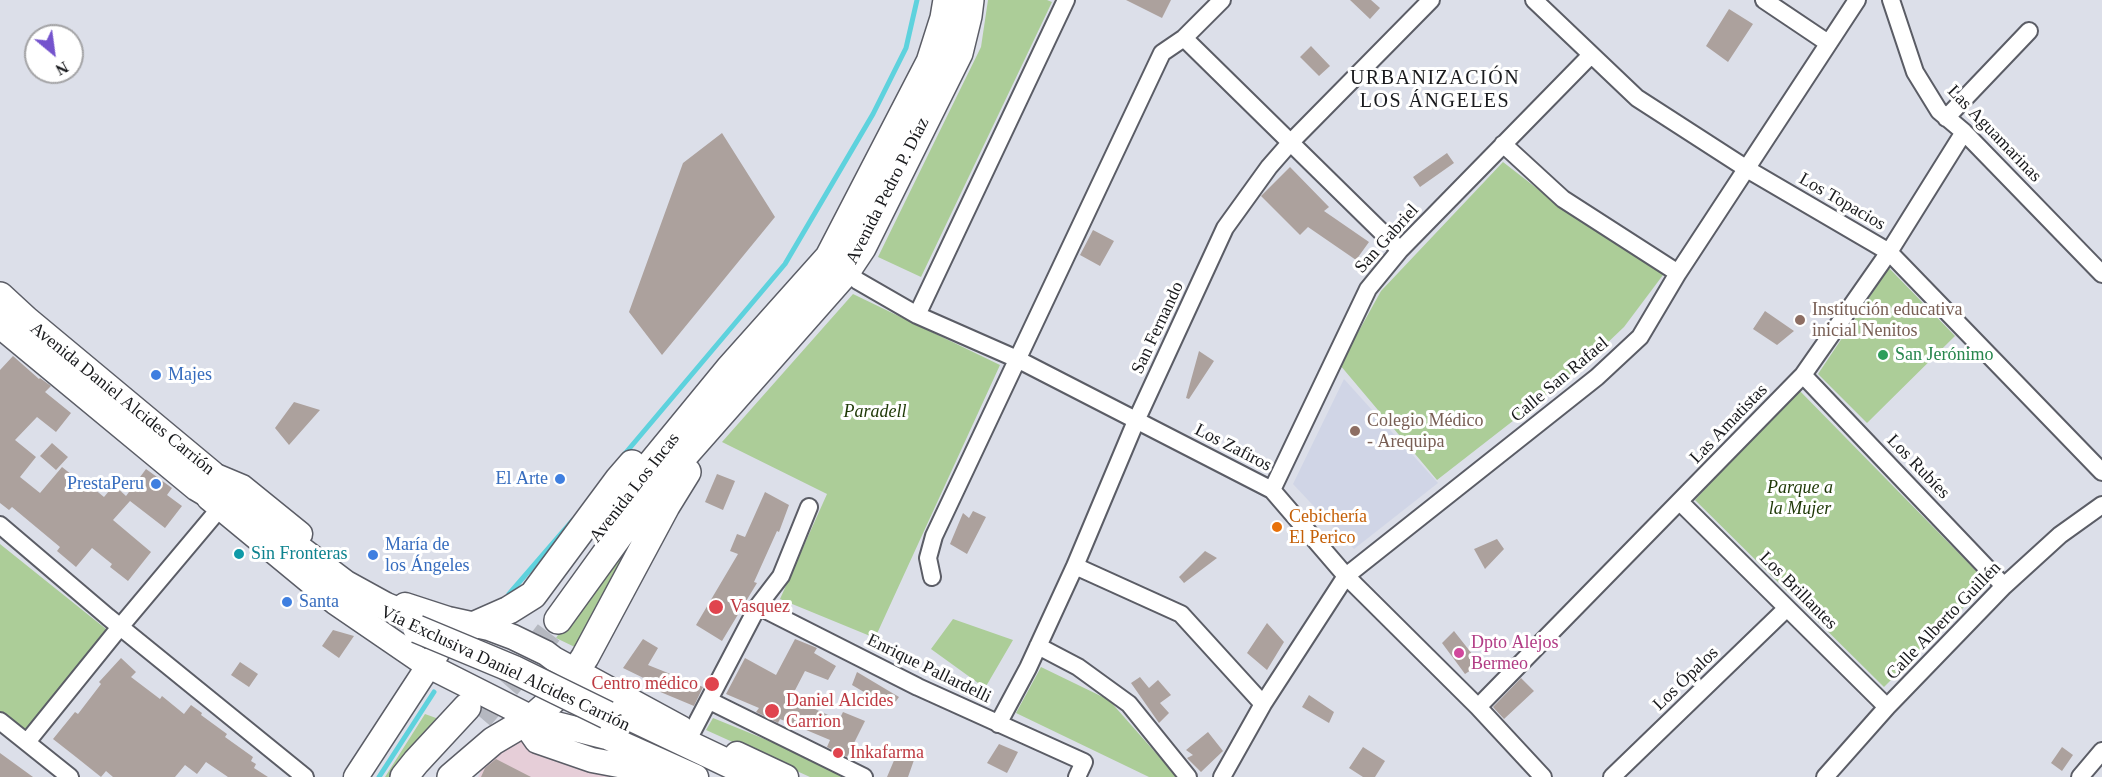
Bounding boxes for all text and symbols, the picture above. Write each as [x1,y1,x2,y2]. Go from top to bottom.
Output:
north arrow [24,24,84,84]
text: N [53,58,71,79]
district label: URBANIZACIÓN LOS ÁNGELES [1350,67,1520,114]
street label: Las Aguamarinas [1942,81,2046,187]
street label: Avenida Pedro P. Díaz [842,114,934,268]
street label: Los Topacios [1795,169,1889,235]
street label: San Gabriel [1350,200,1424,278]
street label: San Fernando [1127,278,1189,378]
place label: Institución educativa inicial Nenitos [1812,299,1962,342]
marker: Institución educativa inicial Nenitos [1793,313,1807,327]
street label: Avenida Daniel Alcides Carrión [25,318,219,480]
street label: Calle San Rafael [1507,333,1613,427]
place label: San Jerónimo [1895,344,1993,366]
marker: San Jerónimo [1876,348,1890,362]
place label: Majes [168,364,212,386]
marker: Majes [149,368,163,382]
street label: Las Amatistas [1686,380,1772,468]
park label: Paradell [844,401,906,423]
place label: Colegio Médico - Arequipa [1367,410,1483,452]
street label: Los Zafiros [1191,419,1275,477]
marker: Colegio Médico - Arequipa [1348,424,1362,438]
street label: Avenida Los Incas [585,429,685,547]
street label: Los Rubíes [1882,430,1954,504]
place label: El Arte [496,468,548,490]
marker: El Arte [553,472,567,486]
place label: PrestaPeru [67,473,144,495]
marker: PrestaPeru [149,477,163,491]
park label: Parque a la Mujer [1767,477,1833,520]
place label: Cebichería El Perico [1289,506,1367,548]
marker: Cebichería El Perico [1270,520,1284,534]
place label: María de los Ángeles [385,534,469,576]
place label: Sin Fronteras [251,543,347,565]
marker: Sin Fronteras [232,547,246,561]
street label: Los Brillantes [1754,547,1842,635]
marker: María de los Ángeles [366,548,380,562]
street label: Calle Alberto Guillén [1882,557,2006,685]
place label: Santa [299,591,339,613]
marker: Santa [280,595,294,609]
place label: Vasquez [730,596,790,618]
marker: Vasquez [707,598,725,616]
street label: Vía Exclusiva Daniel Alcides Carrión [377,602,633,736]
street label: Enrique Pallardelli [863,630,995,708]
place label: Dpto Alejos Bermeo [1471,632,1558,674]
street label: Los Ópalos [1649,643,1723,715]
marker: Dpto Alejos Bermeo [1452,646,1466,660]
place label: Centro médico [592,673,698,695]
marker: Centro médico [703,675,721,693]
place label: Daniel Alcides Carrion [786,690,893,732]
marker: Daniel Alcides Carrion [763,702,781,720]
place label: Inkafarma [850,742,924,764]
marker: Inkafarma [831,746,845,760]

